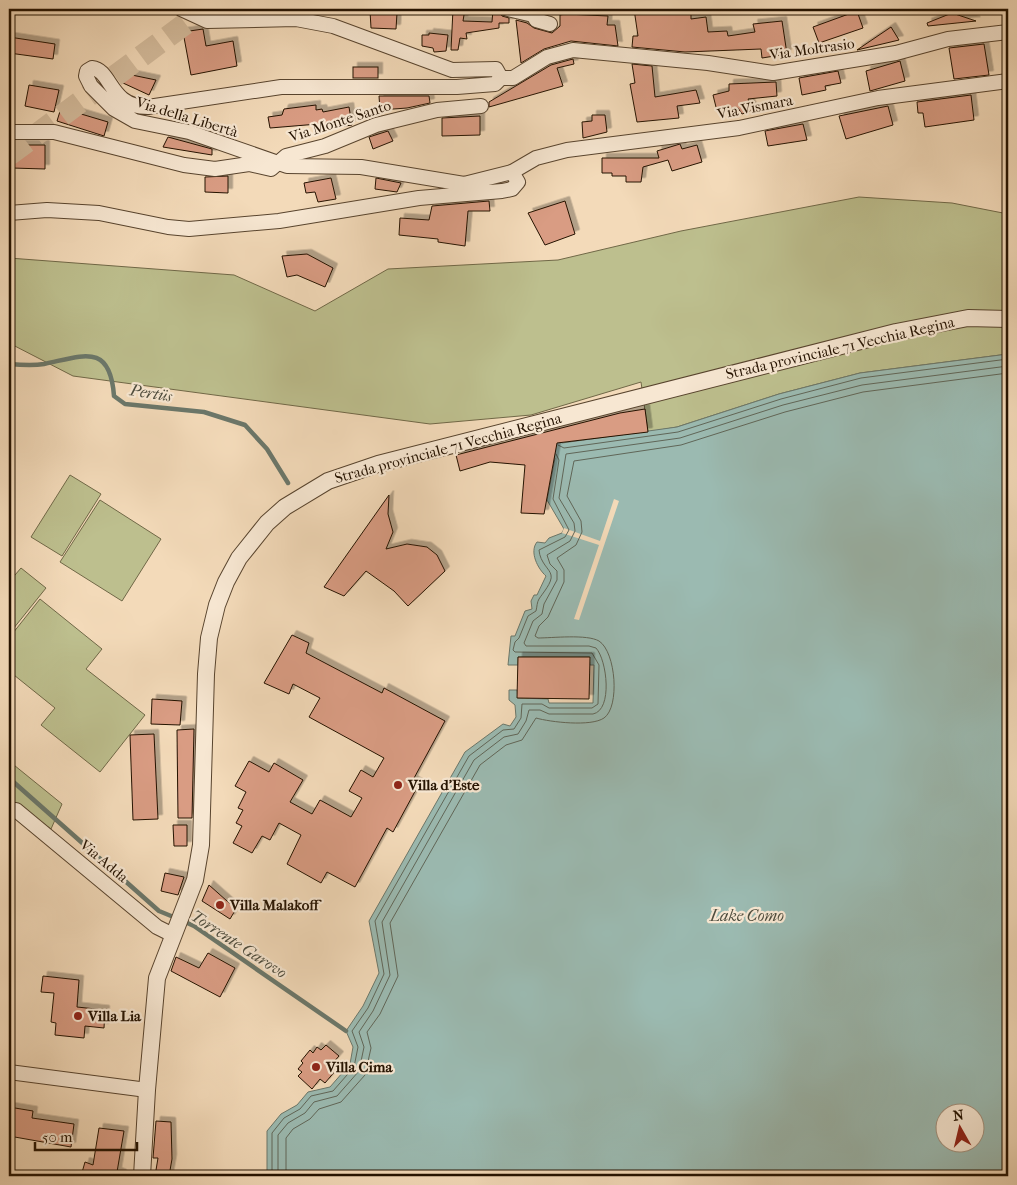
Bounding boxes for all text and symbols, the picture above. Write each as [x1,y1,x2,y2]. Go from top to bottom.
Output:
street label: Via Moltrasio [767,34,856,64]
street label: Via Vismara [715,91,795,123]
street label: Via della Libertà [133,93,241,141]
street label: Via Monte Santo [286,96,394,146]
street label: Strada provinciale 71 Vecchia Regina [724,313,957,383]
water label: Pertüs [128,380,175,406]
street label: Strada provinciale 71 Vecchia Regina [333,409,564,487]
place label: Villa d'Este [407,776,480,794]
marker: Villa d'Este [392,779,404,791]
street label: Via Adda [75,835,133,887]
place label: Villa Malakoff [229,896,322,914]
marker: Villa Malakoff [214,899,226,911]
water label: Torrente Garovo [187,906,291,982]
water label: Lake Como [709,906,784,925]
place label: Villa Lia [87,1007,142,1025]
marker: Villa Lia [72,1010,84,1022]
place label: Villa Cima [325,1058,394,1076]
marker: Villa Cima [310,1061,322,1073]
north arrow [934,1102,984,1152]
text: N [952,1106,965,1125]
scale bar [35,1120,138,1152]
text: 50 m [42,1128,73,1146]

